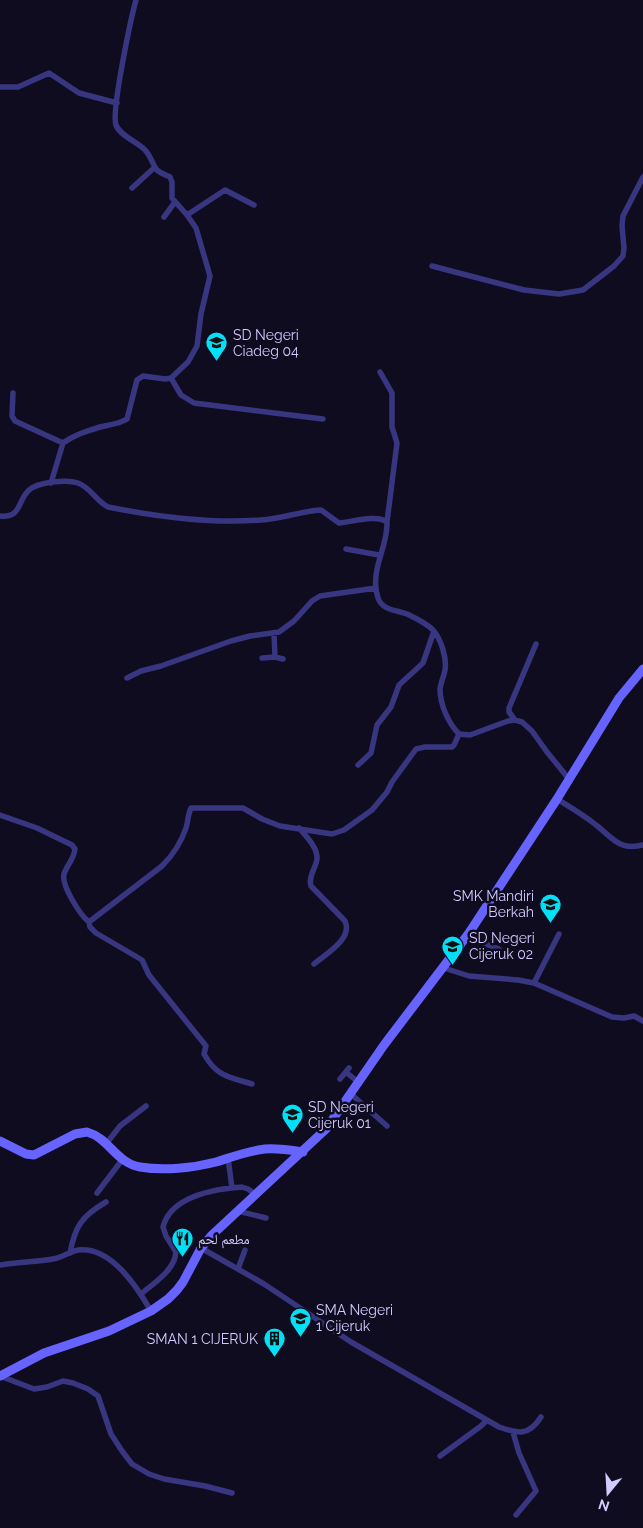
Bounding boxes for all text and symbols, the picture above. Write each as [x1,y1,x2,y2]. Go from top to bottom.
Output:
place label: SD Negeri Ciadeg 04 [233,327,299,359]
school or university icon: SD Negeri Ciadeg 04 [205,331,229,362]
place label: SMK Mandiri Berkah [453,888,534,920]
school or university icon: SMK Mandiri Berkah [538,892,562,923]
place label: SD Negeri Cijeruk 02 [469,930,535,962]
school or university icon: SD Negeri Cijeruk 02 [441,934,465,965]
place label: SD Negeri Cijeruk 01 [308,1099,374,1131]
school or university icon: SD Negeri Cijeruk 01 [280,1103,304,1134]
restaurant icon: مطعم لحم [170,1227,194,1258]
place label: مطعم لحم [198,1231,250,1249]
place label: SMA Negeri 1 Cijeruk [316,1302,393,1334]
school or university icon: SMA Negeri 1 Cijeruk [288,1306,312,1337]
building icon: SMAN 1 CIJERUK [262,1327,286,1358]
place label: SMAN 1 CIJERUK [147,1331,258,1347]
north arrow [583,1468,633,1518]
text: N [596,1496,612,1515]

